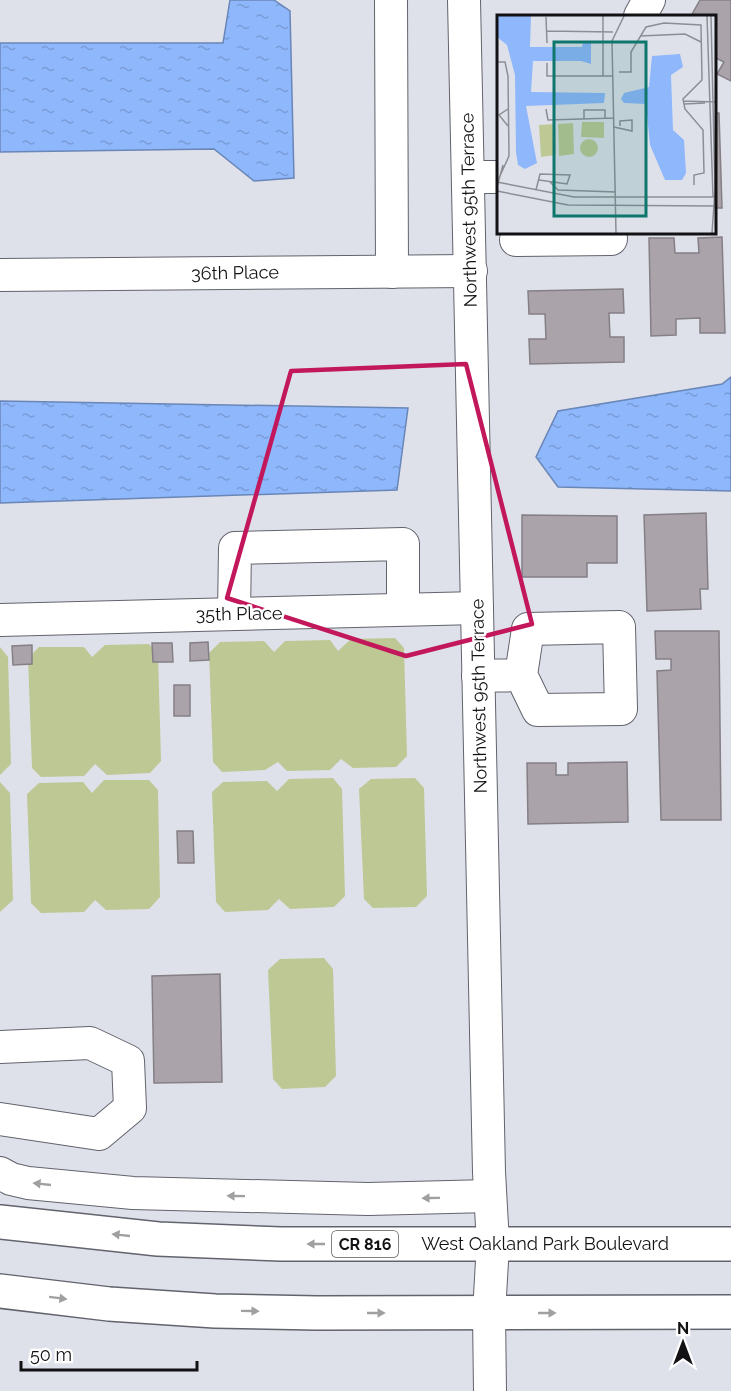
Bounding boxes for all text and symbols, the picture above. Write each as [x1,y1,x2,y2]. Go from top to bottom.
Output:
inset map [497,15,716,234]
street label: Northwest 95th Terrace [456,112,481,307]
street label: 36th Place [191,261,280,284]
street label: Northwest 95th Terrace [466,598,491,793]
street label: 35th Place [195,602,283,625]
one-way arrow [32,1179,51,1189]
one-way arrow [227,1191,246,1201]
one-way arrow [422,1193,441,1202]
one-way arrow [111,1230,130,1240]
road number: CR 816 [332,1231,398,1257]
street label: West Oakland Park Boulevard [421,1233,669,1254]
one-way arrow [306,1239,325,1249]
one-way arrow [49,1293,68,1303]
one-way arrow [241,1307,260,1316]
one-way arrow [366,1308,385,1318]
one-way arrow [538,1308,557,1318]
north arrow [653,1313,713,1373]
text: N [677,1319,689,1338]
scale bar [21,1334,196,1372]
text: 50 m [30,1344,72,1365]

